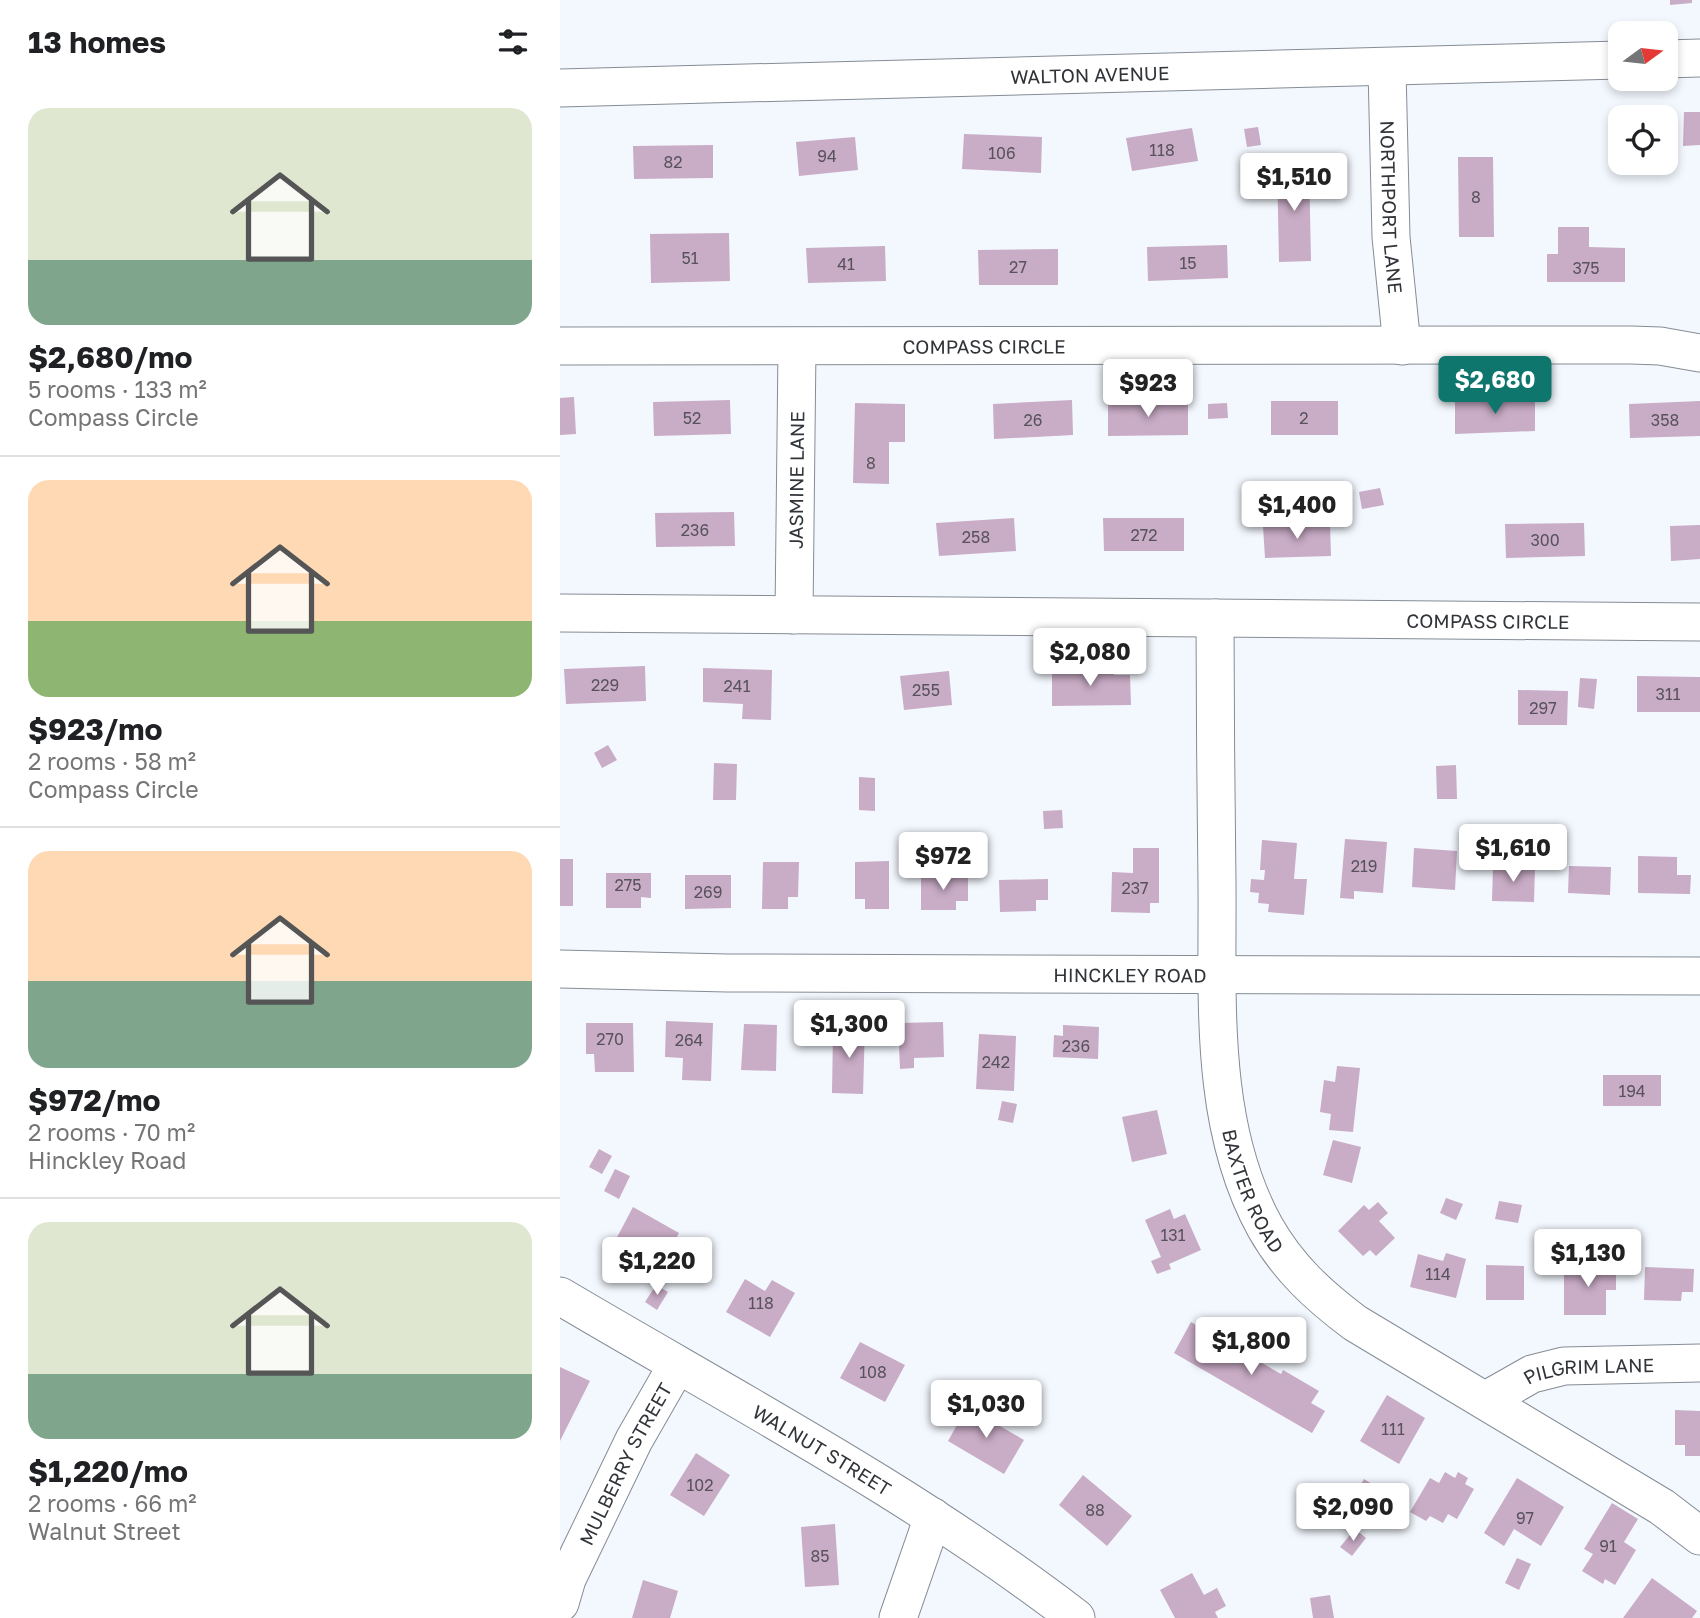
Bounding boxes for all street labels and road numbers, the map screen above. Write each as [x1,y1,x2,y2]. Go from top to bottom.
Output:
street label: WALTON AVENUE [1010,60,1170,88]
street label: NORTHPORT LANE [1377,120,1408,295]
street label: COMPASS CIRCLE [902,334,1066,357]
street label: JASMINE LANE [783,411,808,549]
street label: COMPASS CIRCLE [1406,608,1570,632]
street label: HINCKLEY ROAD [1053,963,1207,986]
street label: BAXTER ROAD [1219,1127,1289,1257]
street label: PILGRIM LANE [1519,1353,1654,1388]
street label: MULBERRY STREET [574,1378,676,1549]
street label: WALNUT STREET [749,1399,896,1500]

